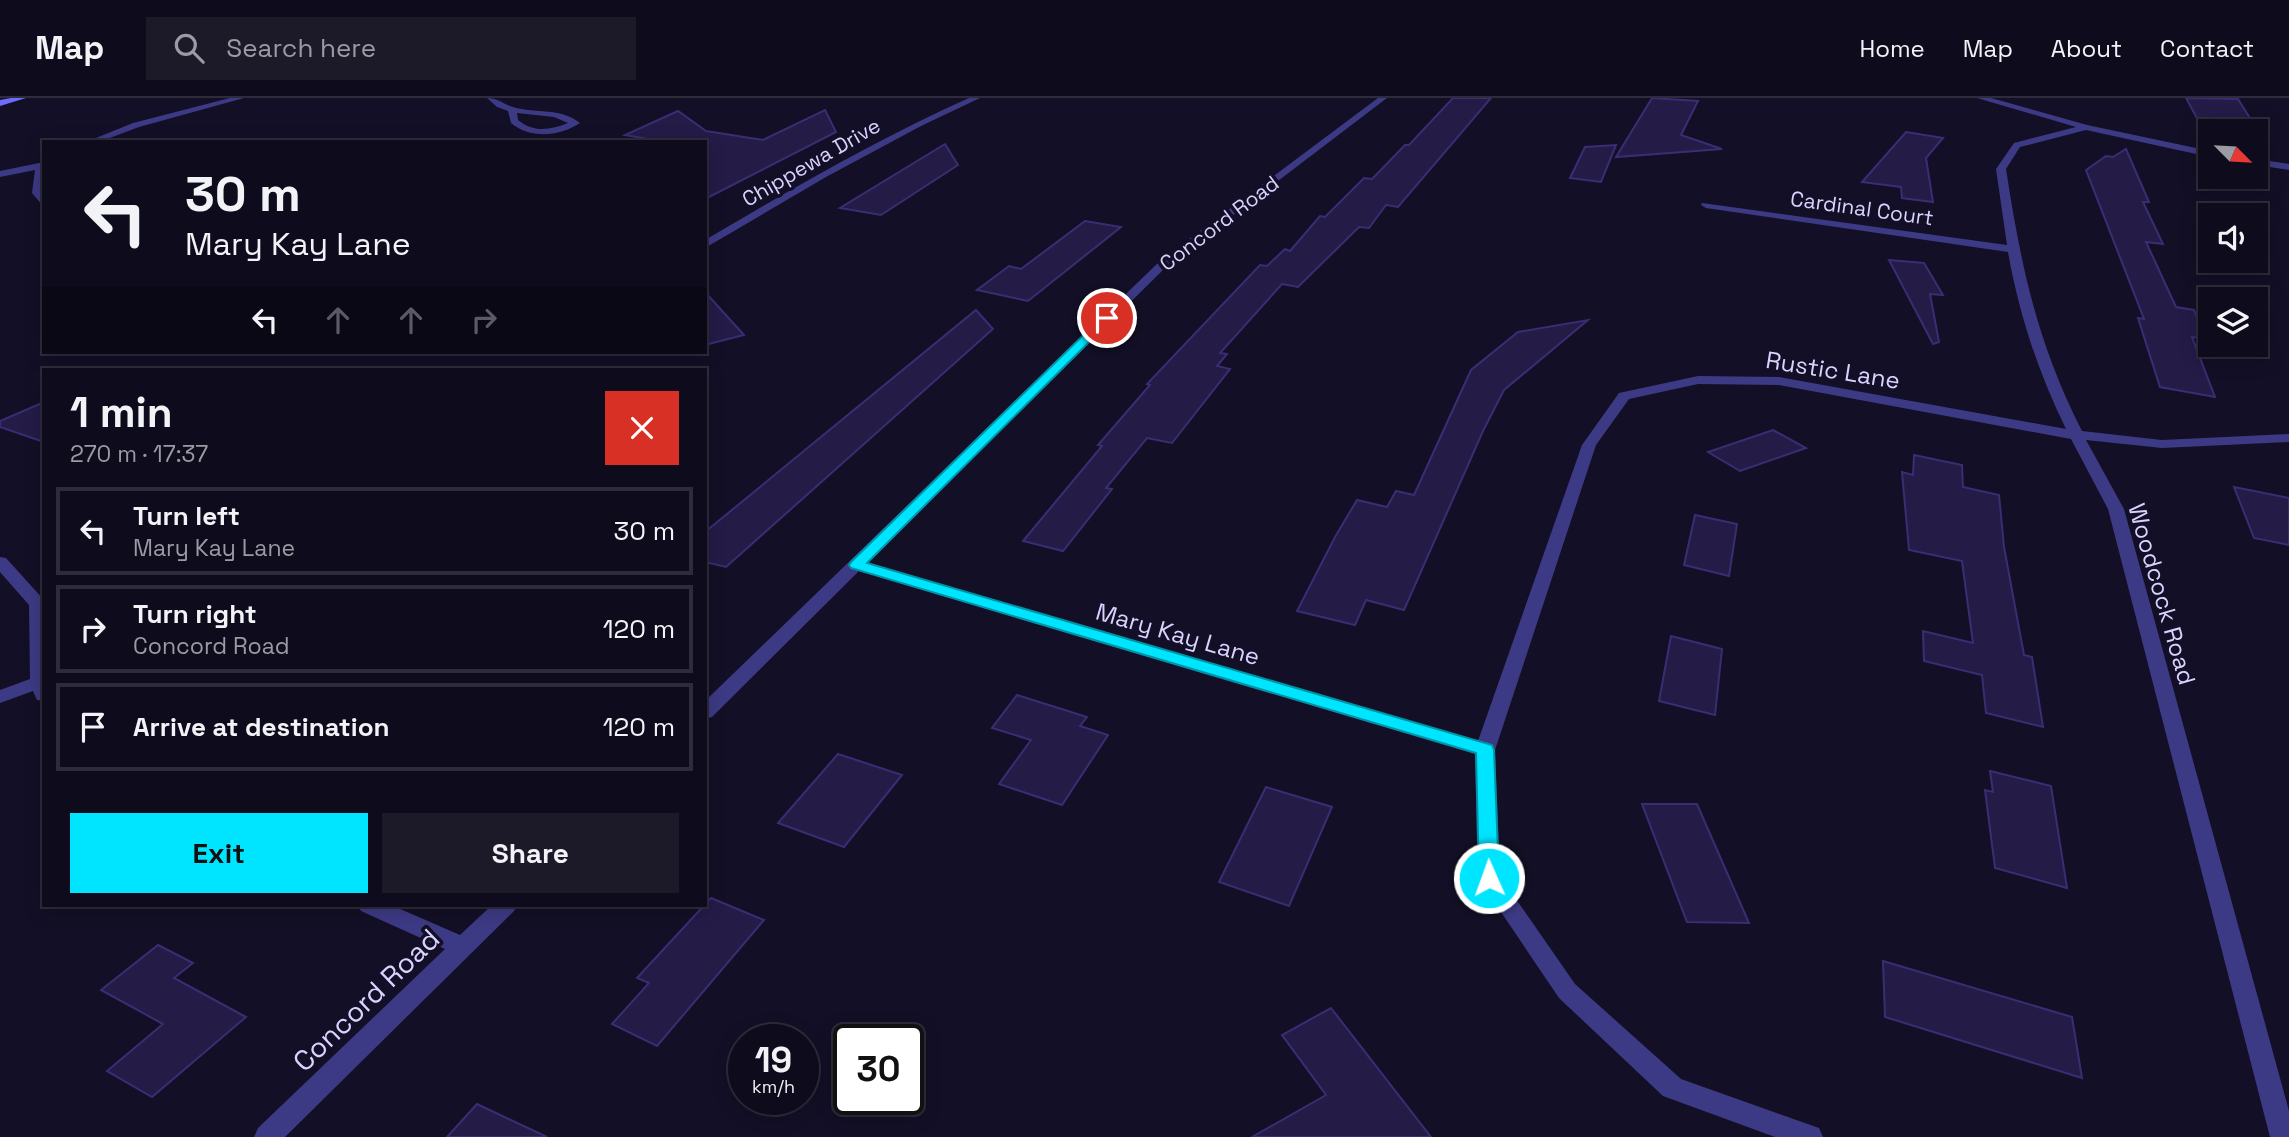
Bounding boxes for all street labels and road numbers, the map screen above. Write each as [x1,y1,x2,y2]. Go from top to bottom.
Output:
street label: Chippewa Drive [737,112,885,212]
street label: Concord Road [1154,169,1284,277]
street label: Cardinal Court [1789,185,1935,231]
street label: Rustic Lane [1764,344,1902,396]
street label: Woodcock Road [2121,500,2203,688]
street label: Mary Kay Lane [1092,596,1264,672]
street label: Concord Road [285,921,447,1079]

